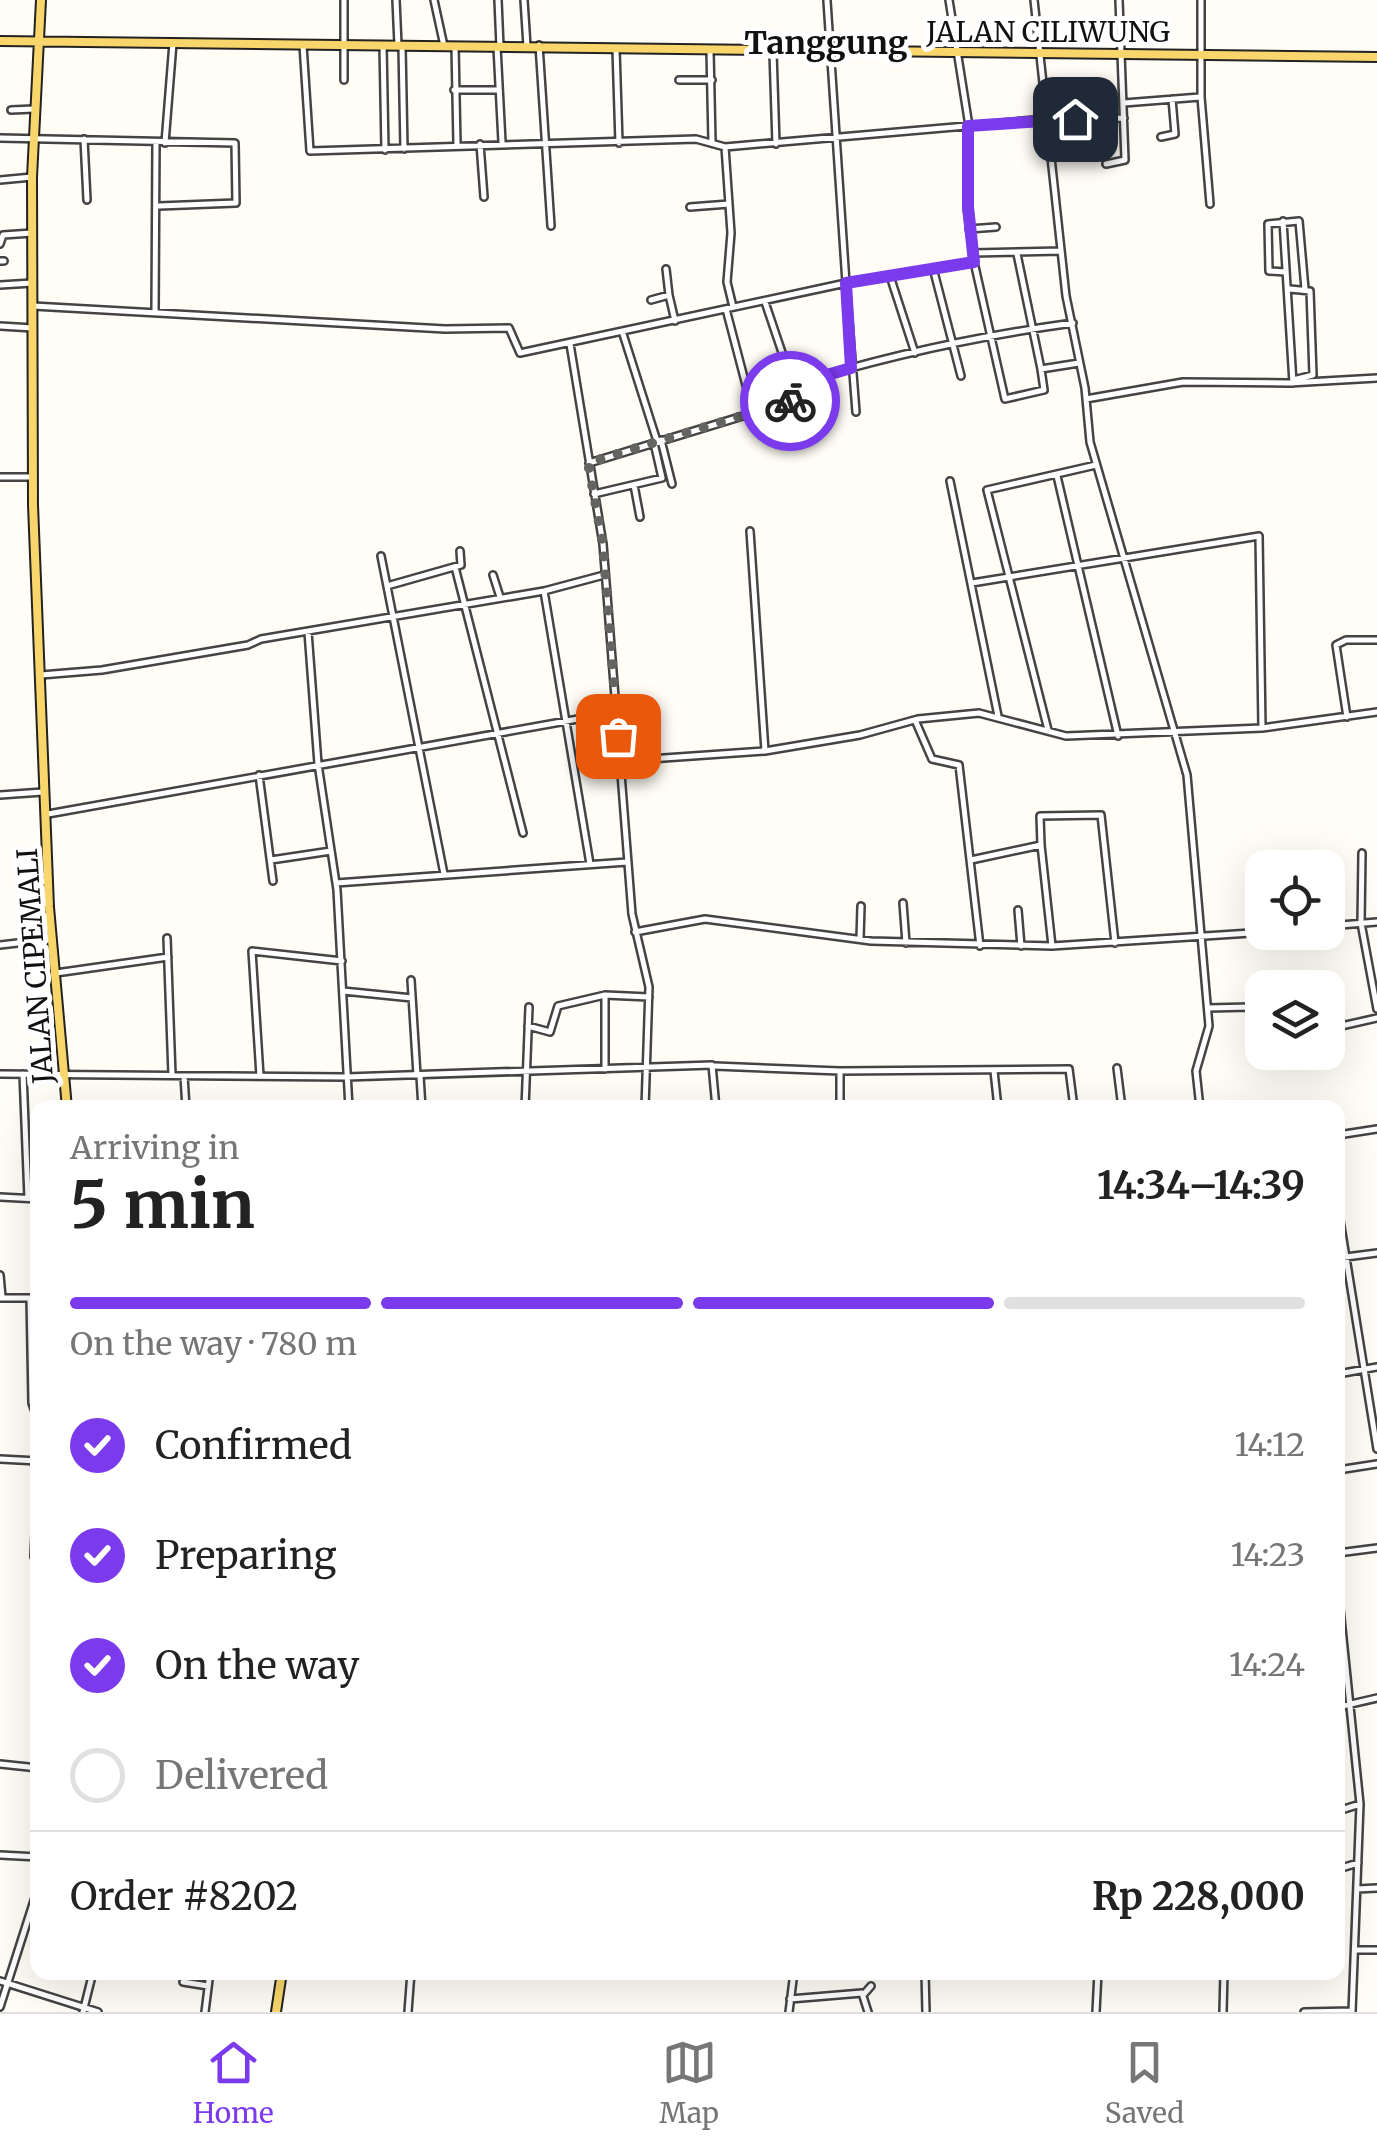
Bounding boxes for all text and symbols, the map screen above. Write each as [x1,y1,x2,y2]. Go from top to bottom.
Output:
street label: JALAN CILIWUNG [925,14,1170,50]
district label: Tanggung [744,23,908,63]
pin [1033,77,1118,162]
icon: home [1048,92,1103,147]
courier [740,351,840,451]
icon: bike [763,374,818,429]
pin [576,694,661,779]
icon: bag [591,709,646,764]
street label: JALAN CIPEMALI [9,847,61,1086]
map controls [1245,850,1345,1070]
button: locate [1245,850,1345,950]
button: layers [1245,970,1345,1070]
text: Arriving in [70,1128,239,1168]
text: 14:34–14:39 [1097,1162,1305,1209]
text: 5 min [70,1164,255,1246]
text: On the way · 780 m [70,1324,357,1364]
icon: check [70,1418,125,1473]
text: Confirmed [155,1422,352,1469]
text: 14:12 [1234,1425,1305,1465]
icon: check [70,1528,125,1583]
text: Preparing [155,1532,337,1579]
text: 14:23 [1231,1535,1305,1575]
icon: check [70,1638,125,1693]
text: On the way [155,1642,359,1689]
text: 14:24 [1229,1645,1305,1685]
text: Delivered [155,1752,328,1799]
text: Order #8202 [70,1873,298,1920]
text: Rp 228,000 [1092,1873,1305,1920]
tab: Home [193,2035,274,2131]
tab: Map [659,2035,719,2131]
tab: Saved [1105,2035,1184,2131]

